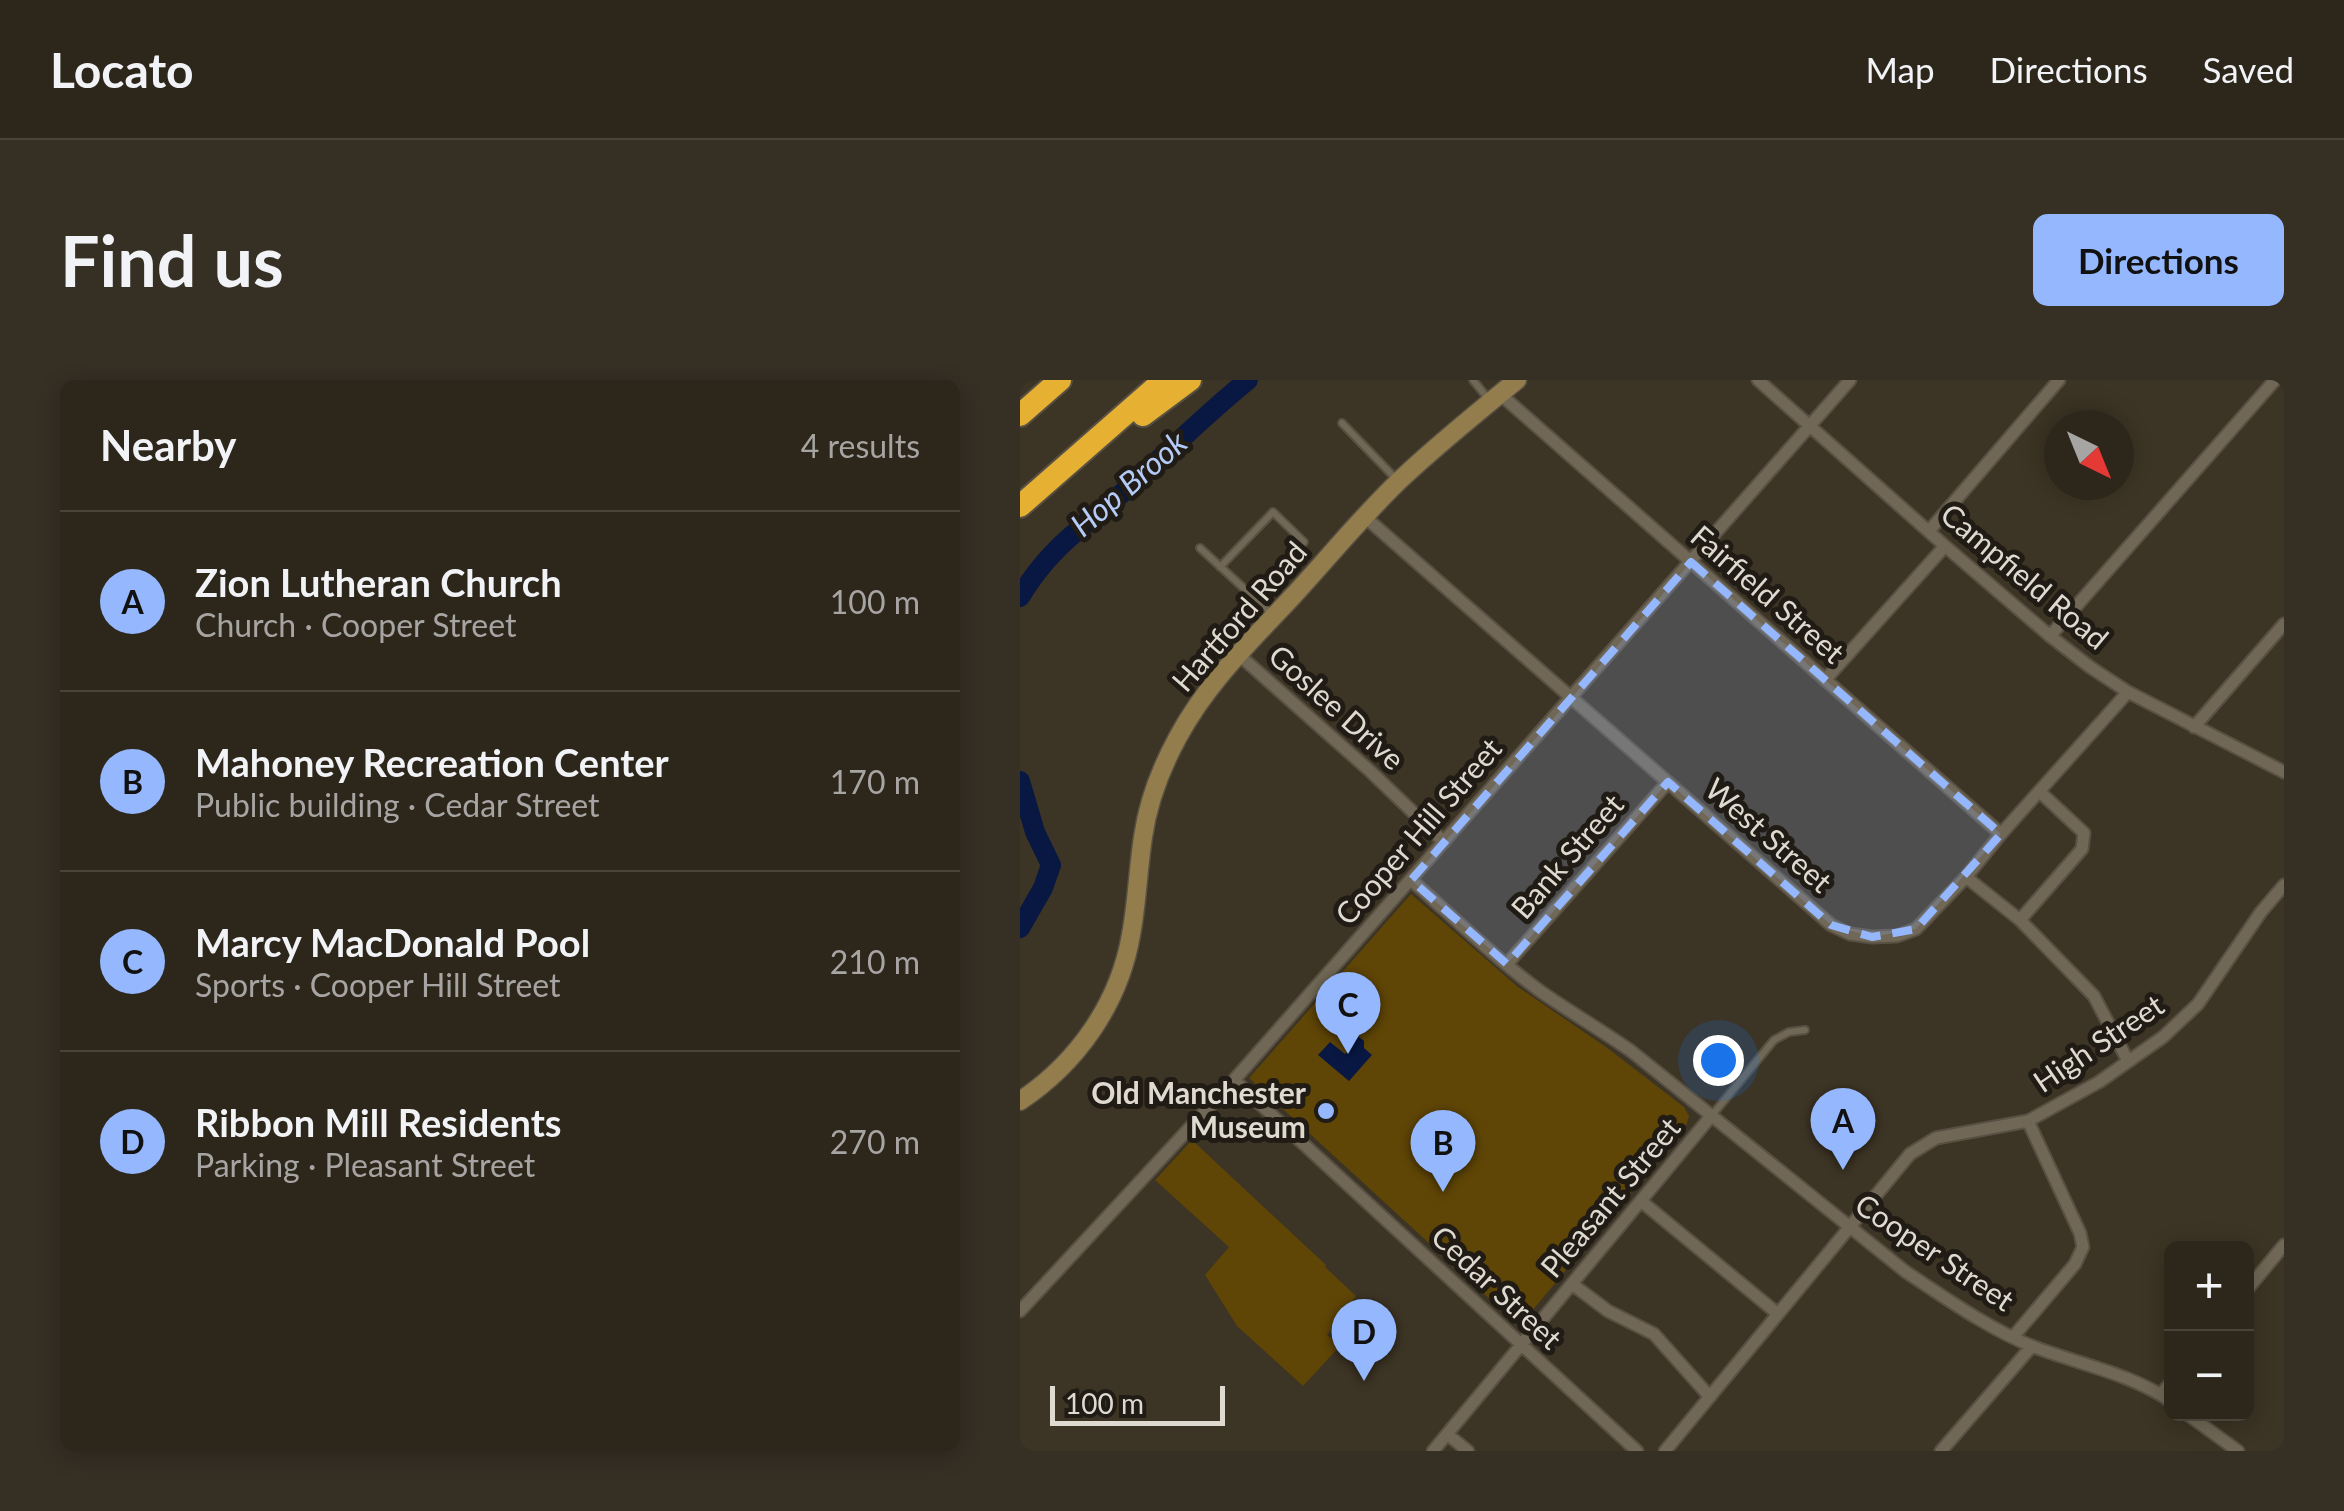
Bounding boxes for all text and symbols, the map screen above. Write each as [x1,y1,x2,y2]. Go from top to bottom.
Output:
text: Locato [50,41,194,98]
text: Map [1866,48,1935,90]
text: Directions [1990,48,2148,90]
text: Saved [2203,48,2294,90]
button: Directions [2033,214,2284,306]
text: Find us [60,218,284,302]
north arrow [2044,410,2134,500]
text: Nearby [100,420,237,470]
water label: Hop Brook [1062,421,1195,544]
text: 4 results [801,426,920,465]
street label: Campfield Road [1934,495,2116,656]
street label: Fairfield Street [1684,517,1853,670]
street label: Hartford Road [1164,533,1313,698]
text: Zion Lutheran Church [195,559,562,605]
text: A [121,582,144,621]
text: 100 m [830,582,920,621]
text: Church · Cooper Street [195,605,517,644]
street label: Goslee Drive [1262,636,1412,777]
street label: Cooper Hill Street [1327,730,1508,931]
text: Mahoney Recreation Center [195,739,669,785]
text: B [122,762,143,801]
text: 170 m [830,762,920,801]
street label: West Street [1699,770,1840,899]
text: Public building · Cedar Street [195,785,600,824]
street label: Bank Street [1503,786,1630,925]
text: Marcy MacDonald Pool [195,919,590,965]
text: C [122,942,143,981]
text: 210 m [830,942,920,981]
text: Sports · Cooper Hill Street [195,965,561,1004]
pin: C [1316,972,1380,1054]
street label: High Street [2026,986,2170,1099]
your location [1693,1035,1744,1086]
place label: Old Manchester Museum [1091,1074,1307,1144]
pin: A [1810,1088,1876,1170]
text: Ribbon Mill Residents [195,1099,562,1145]
marker: Old Manchester Museum [1315,1100,1337,1122]
street label: Pleasant Street [1532,1109,1687,1284]
pin: B [1410,1110,1476,1192]
text: D [120,1122,145,1161]
text: 270 m [830,1122,920,1161]
text: Parking · Pleasant Street [195,1145,535,1184]
street label: Cooper Street [1849,1185,2021,1318]
street label: Cedar Street [1425,1217,1570,1356]
map controls [2164,1241,2254,1421]
button: + [2164,1241,2254,1331]
pin: D [1332,1298,1396,1381]
button: − [2164,1331,2254,1421]
scale bar [1050,1381,1225,1426]
text: 100 m [1065,1386,1144,1420]

